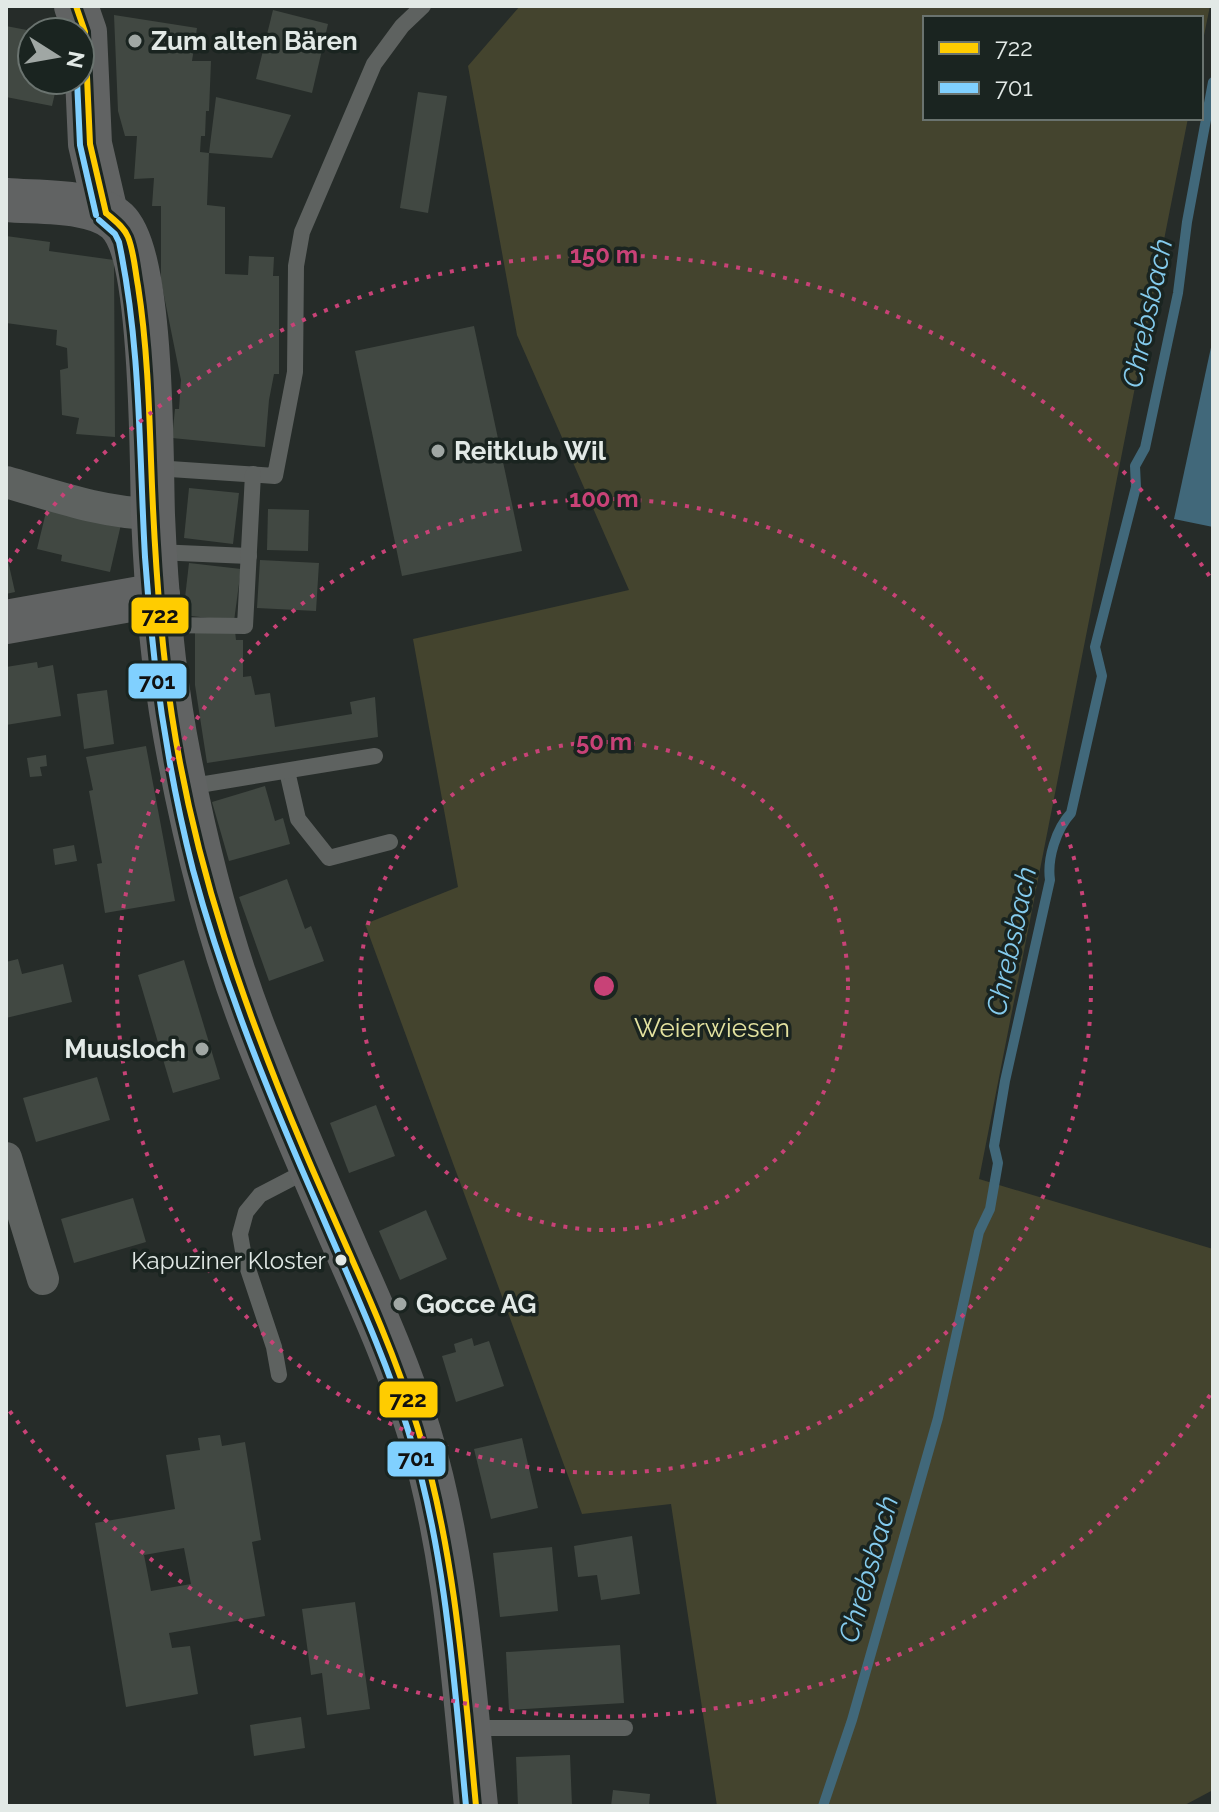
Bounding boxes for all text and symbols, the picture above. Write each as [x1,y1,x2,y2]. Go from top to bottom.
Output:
north arrow [16,16,96,96]
legend [923,16,1203,120]
place label: Zum alten Bären [151,26,358,56]
marker: Zum alten Bären [126,32,144,50]
text: 722 [995,33,1033,62]
text: N [61,49,90,71]
text: 701 [995,73,1033,102]
water label: Chrebsbach [1116,236,1179,391]
text: 150 m [570,240,638,269]
place label: Reitklub Wil [454,436,607,466]
marker: Reitklub Wil [429,442,447,460]
text: 100 m [569,484,639,513]
line badge: 722 [130,596,190,635]
text: 722 [141,602,179,628]
line badge: 701 [127,662,188,700]
text: 701 [139,668,175,694]
text: 50 m [576,727,632,756]
water label: Chrebsbach [980,864,1043,1019]
centre of rings [590,972,618,1000]
park label: Weierwiesen [634,1013,790,1043]
place label: Muusloch [64,1034,186,1064]
marker: Muusloch [193,1040,211,1058]
place label: Kapuziner Kloster [131,1246,327,1275]
marker: Kapuziner Kloster [333,1252,349,1268]
place label: Gocce AG [416,1289,536,1319]
marker: Gocce AG [391,1295,409,1313]
line badge: 722 [378,1380,439,1419]
text: 722 [389,1386,427,1412]
line badge: 701 [386,1440,447,1478]
text: 701 [398,1445,434,1471]
water label: Chrebsbach [832,1492,905,1647]

